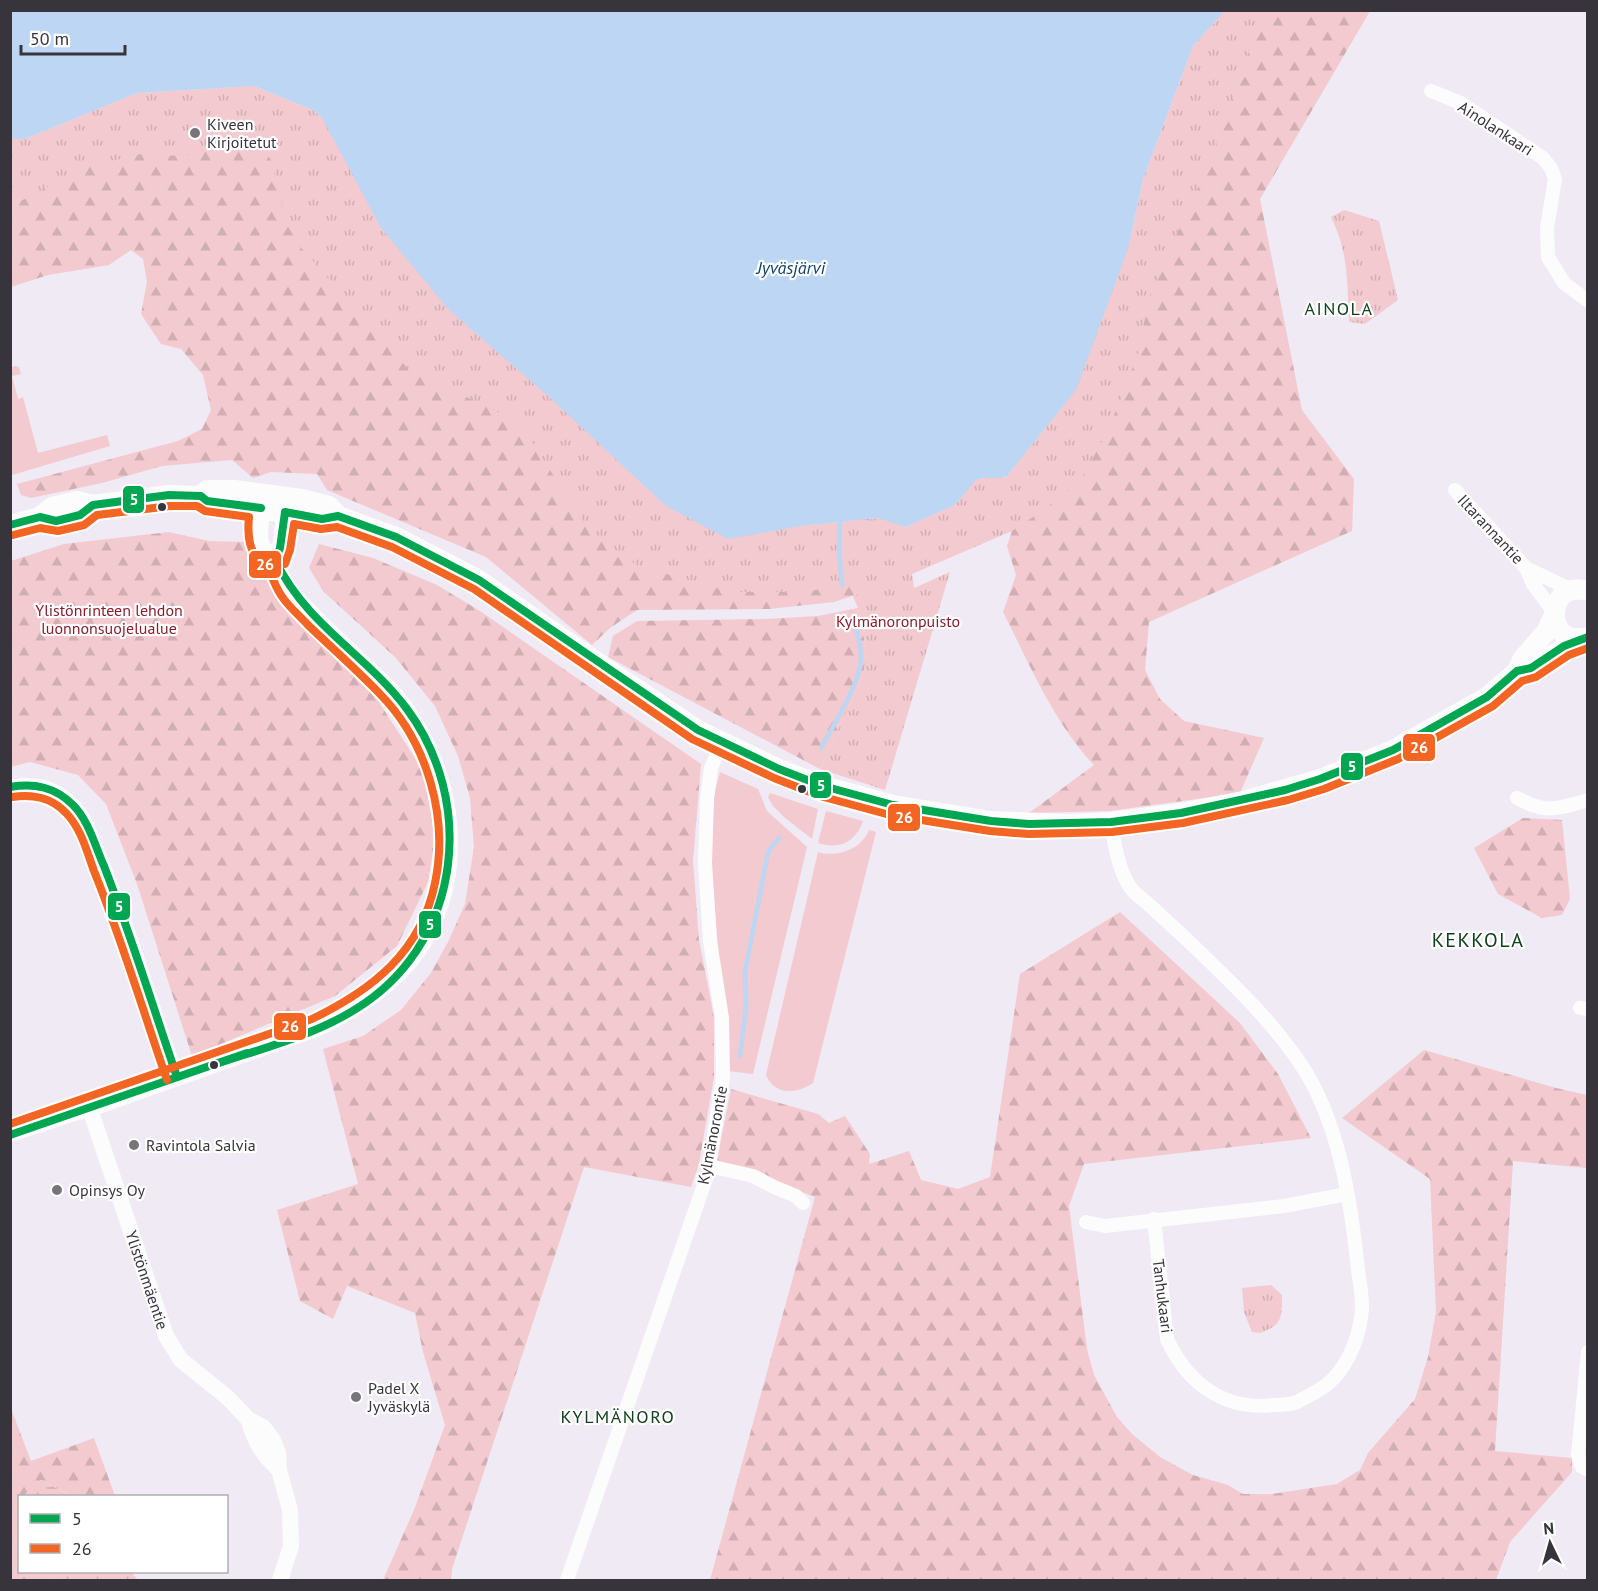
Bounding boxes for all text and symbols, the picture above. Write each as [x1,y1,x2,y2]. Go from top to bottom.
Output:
scale bar [21,18,124,56]
text: 50 m [30,27,69,50]
street label: Ainolankaari [1455,96,1537,160]
place label: Kiveen Kirjoitetut [207,114,277,152]
marker: Kiveen Kirjoitetut [188,126,202,140]
water label: Jyväsjärvi [755,256,827,279]
district label: AINOLA [1304,297,1374,320]
line badge: 5 [122,485,145,514]
text: 5 [129,489,139,509]
street label: Iltarannantie [1454,490,1528,568]
unlabelled marker [156,501,168,513]
line badge: 26 [248,550,282,579]
text: 26 [256,554,274,574]
park label: Ylistönrinteen lehdon luonnonsuojelualue [35,600,183,638]
park label: Kylmänoronpuisto [836,611,960,631]
line badge: 26 [1402,733,1436,762]
text: 26 [1410,737,1428,757]
line badge: 5 [1340,752,1364,781]
text: 5 [1347,756,1357,776]
line badge: 5 [809,771,832,799]
text: 5 [816,775,826,795]
unlabelled marker [796,783,808,795]
line badge: 26 [887,803,921,832]
text: 26 [895,807,913,827]
line badge: 5 [107,892,131,921]
text: 5 [114,896,124,916]
line badge: 5 [418,910,442,939]
text: 5 [425,914,435,934]
district label: KEKKOLA [1432,927,1524,953]
line badge: 26 [273,1012,307,1041]
text: 26 [281,1016,299,1036]
unlabelled marker [208,1059,220,1071]
street label: Kylmänorontie [693,1084,731,1186]
place label: Ravintola Salvia [146,1135,256,1155]
marker: Ravintola Salvia [127,1138,141,1152]
place label: Opinsys Oy [69,1180,146,1200]
marker: Opinsys Oy [50,1183,64,1197]
street label: Ylistönmäentie [121,1228,173,1332]
street label: Tanhukaari [1149,1258,1177,1334]
place label: Padel X Jyväskylä [367,1378,430,1416]
marker: Padel X Jyväskylä [349,1390,363,1404]
district label: KYLMÄNORO [561,1405,675,1428]
legend [18,1495,228,1573]
text: 5 [72,1507,82,1530]
north arrow [1520,1513,1580,1573]
text: N [1543,1518,1555,1538]
text: 26 [72,1537,92,1560]

